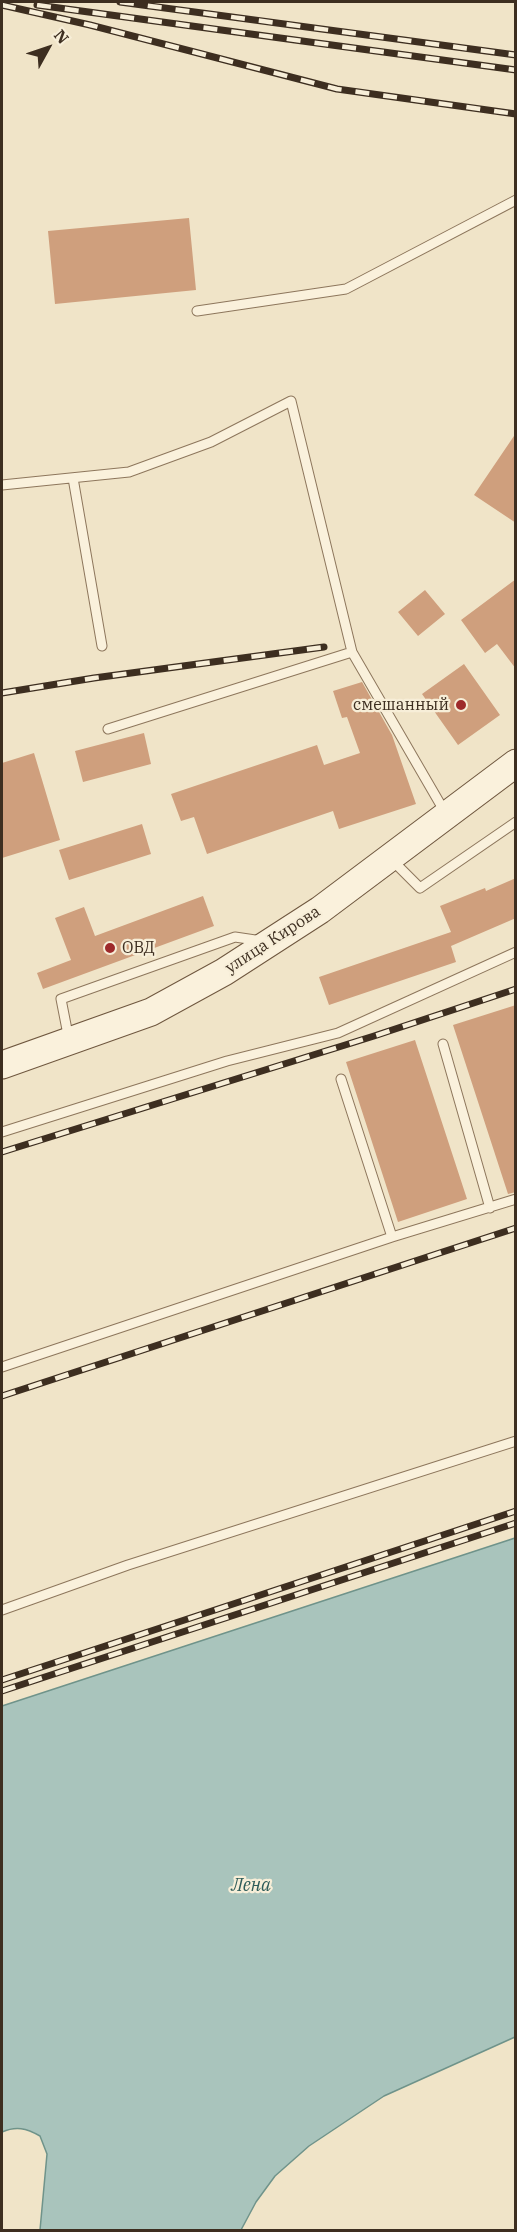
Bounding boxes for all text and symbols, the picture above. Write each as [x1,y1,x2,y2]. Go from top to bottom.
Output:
north arrow [18,18,78,78]
text: N [50,25,74,48]
place label: смешанный [353,695,449,715]
marker: смешанный [454,698,468,712]
street label: улица Кирова [222,902,324,978]
place label: ОВД [122,938,155,958]
marker: ОВД [103,941,117,955]
water label: Лена [231,1875,271,1897]

